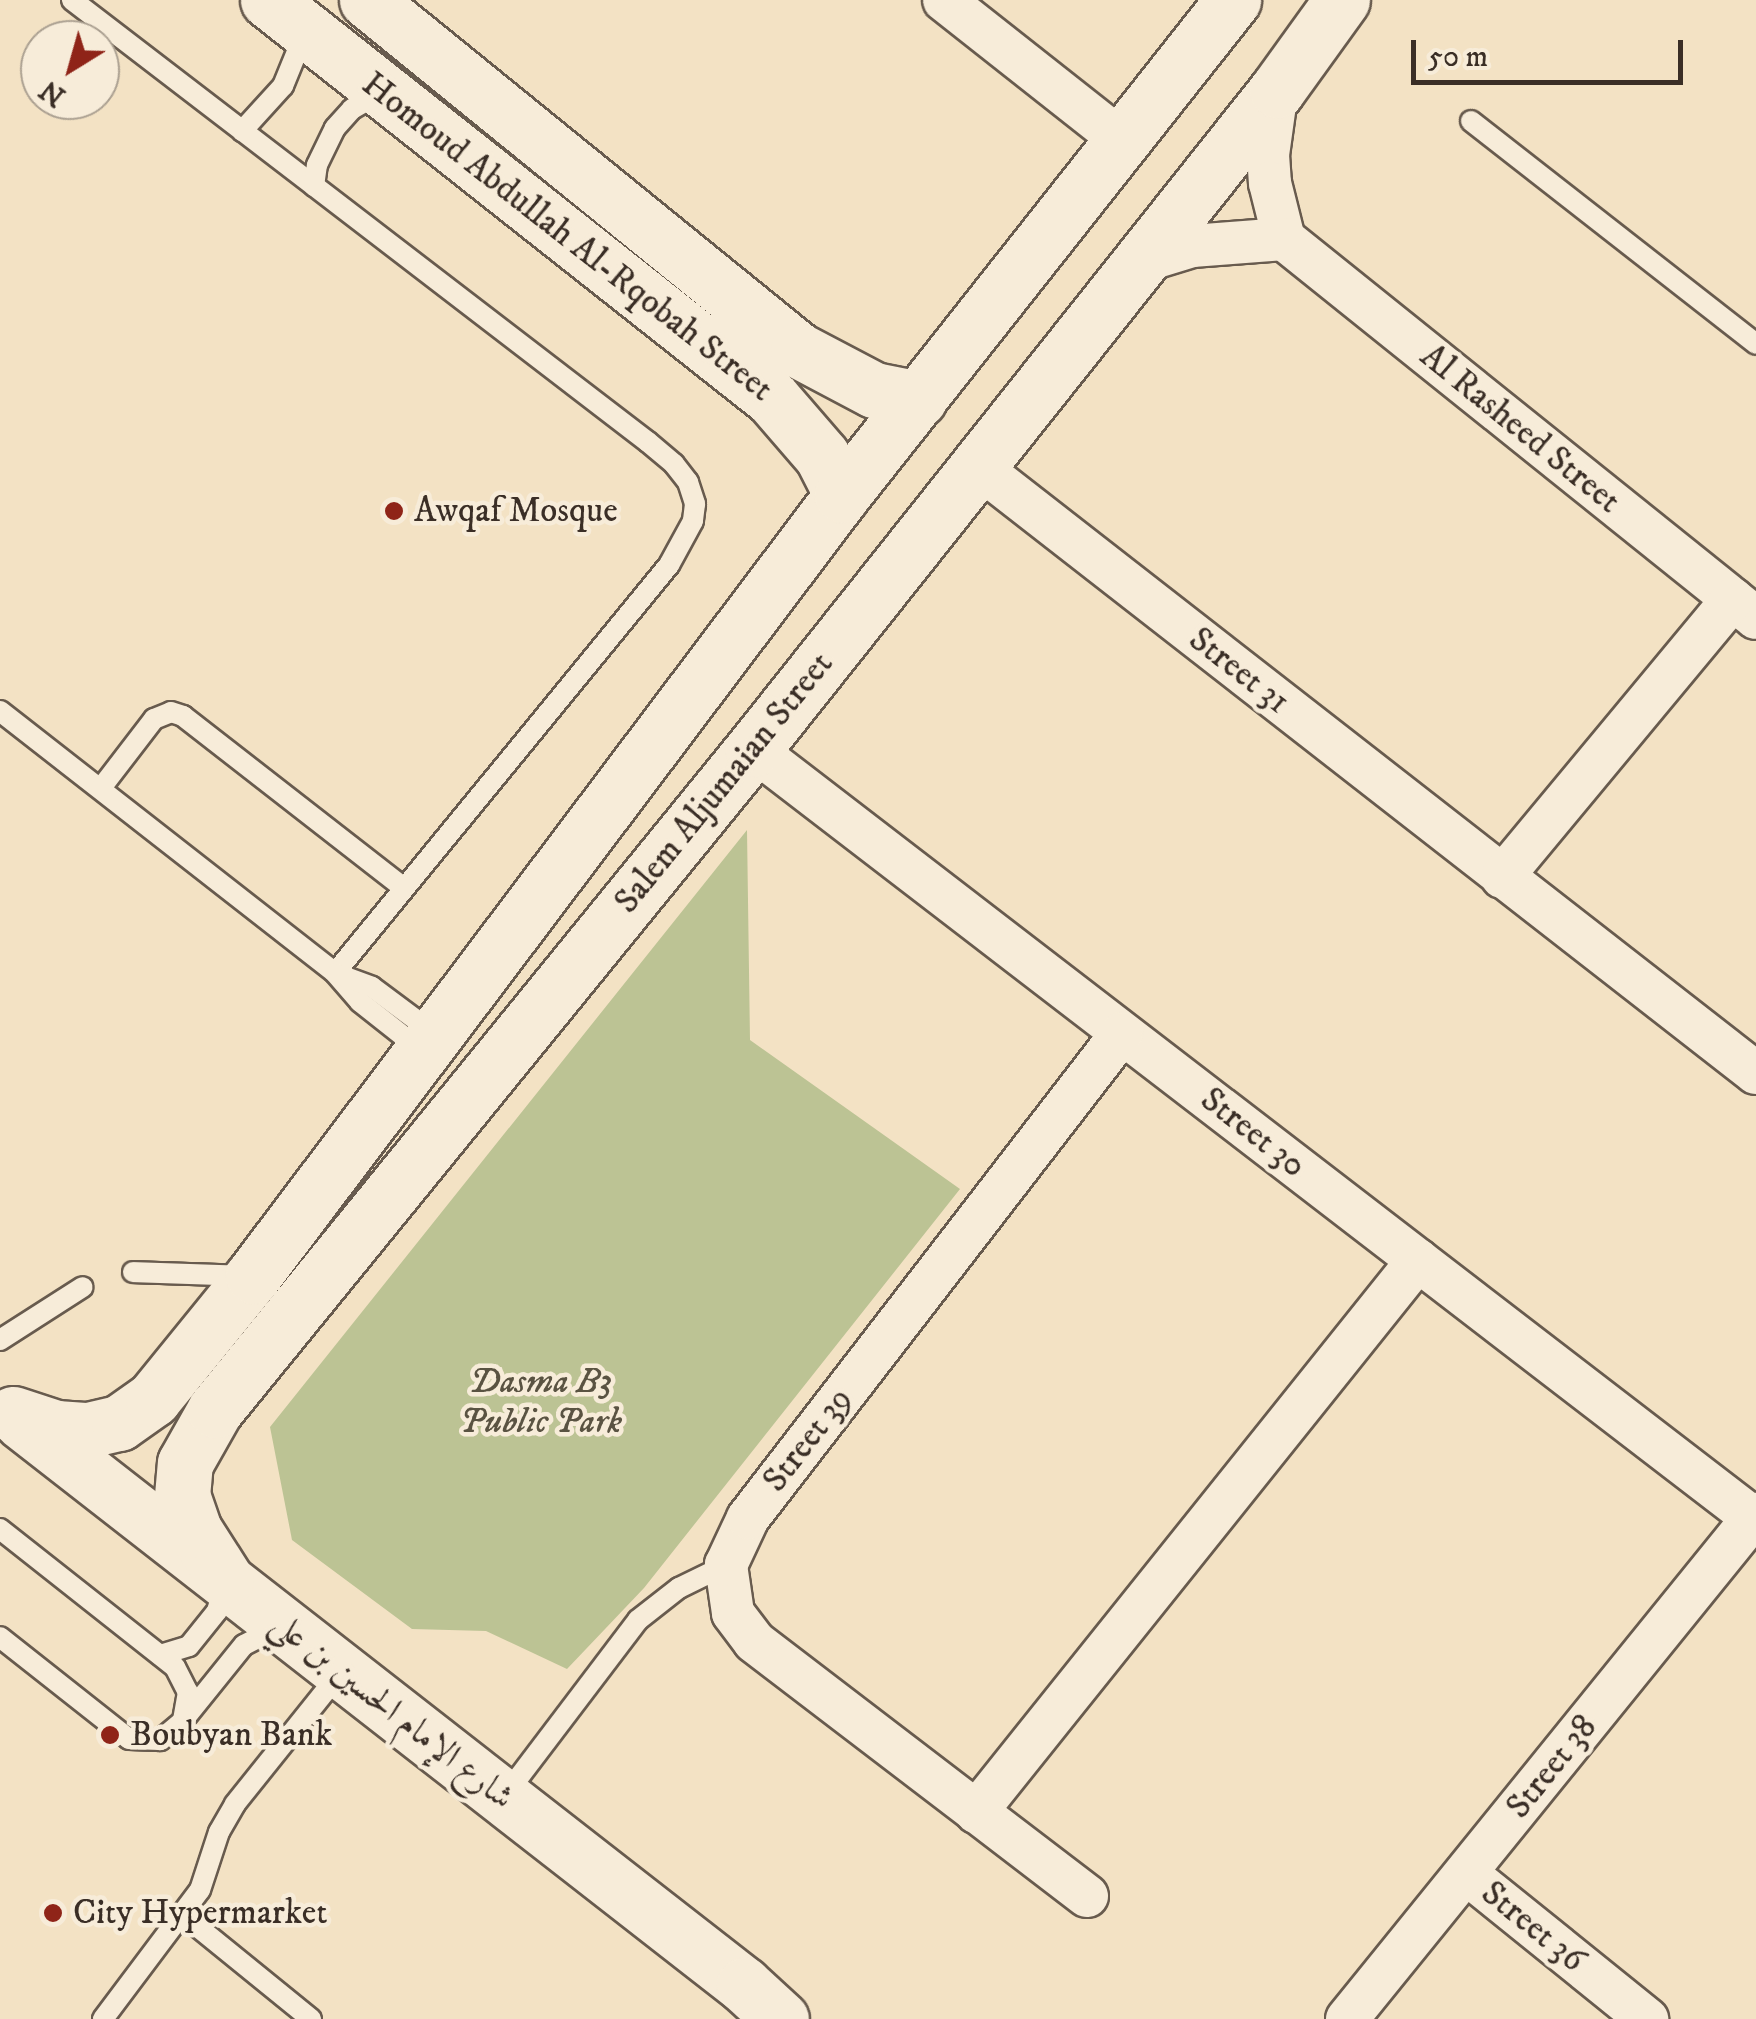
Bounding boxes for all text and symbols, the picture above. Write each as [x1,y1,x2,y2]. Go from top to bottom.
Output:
north arrow [20,20,120,120]
scale bar [1416,20,1688,82]
text: 50 m [1428,39,1488,76]
street label: Homoud Abdullah Al-Rqobah Street [353,63,781,411]
text: N [33,72,73,114]
street label: Al Rasheed Street [1412,336,1628,522]
place label: Awqaf Mosque [414,490,618,532]
marker: Awqaf Mosque [383,500,405,522]
street label: Street 31 [1180,619,1298,723]
street label: Salem Aljumaian Street [606,644,842,922]
street label: Street 30 [1192,1079,1314,1187]
park label: Dasma B3 Public Park [460,1361,622,1443]
street label: Street 39 [754,1379,862,1501]
street label: شارع الإمام الحسين بن علي [262,1603,522,1819]
street label: Street 38 [1498,1707,1606,1827]
place label: Boubyan Bank [130,1714,332,1756]
marker: Boubyan Bank [99,1724,121,1746]
street label: Street 36 [1473,1872,1593,1982]
place label: City Hypermarket [73,1892,327,1934]
marker: City Hypermarket [42,1902,64,1924]

